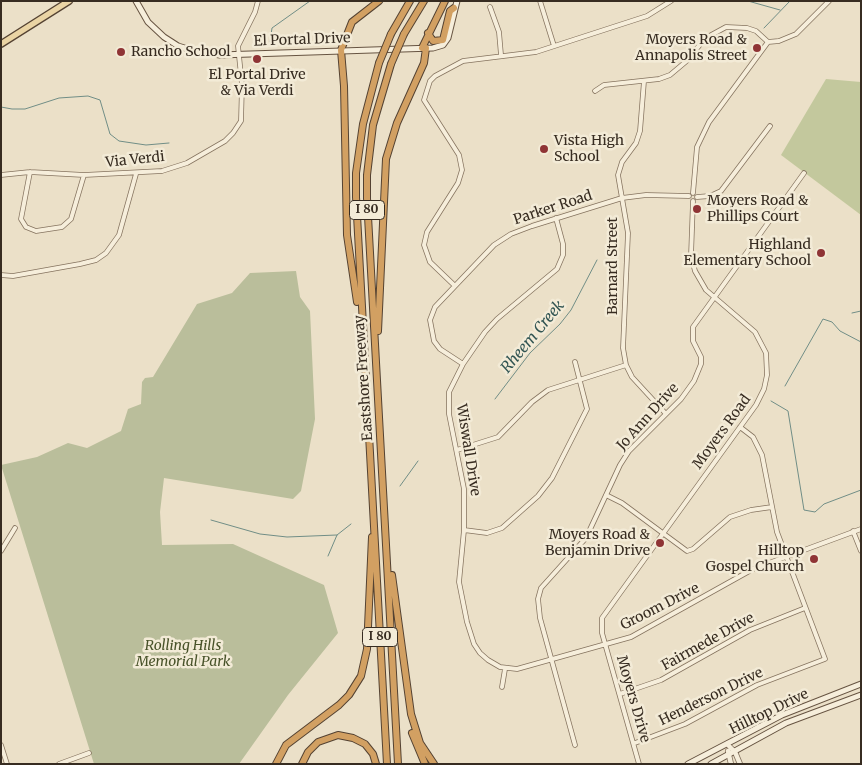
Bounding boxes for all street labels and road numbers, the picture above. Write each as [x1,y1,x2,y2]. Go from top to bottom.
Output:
street label: El Portal Drive [253,30,351,50]
street label: Via Verdi [105,149,165,171]
street label: Parker Road [512,187,594,229]
road number: I 80 [350,200,384,220]
street label: Barnard Street [605,217,621,315]
street label: Eastshore Freeway [351,314,377,442]
street label: Jo Ann Drive [614,380,682,454]
street label: Moyers Road [690,392,754,472]
street label: Wiswall Drive [452,403,484,497]
street label: Groom Drive [618,580,702,634]
street label: Fairmede Drive [659,610,757,674]
road number: I 80 [362,628,398,646]
street label: Moyers Drive [613,654,653,744]
street label: Henderson Drive [656,665,766,729]
street label: Hilltop Drive [727,686,811,738]

